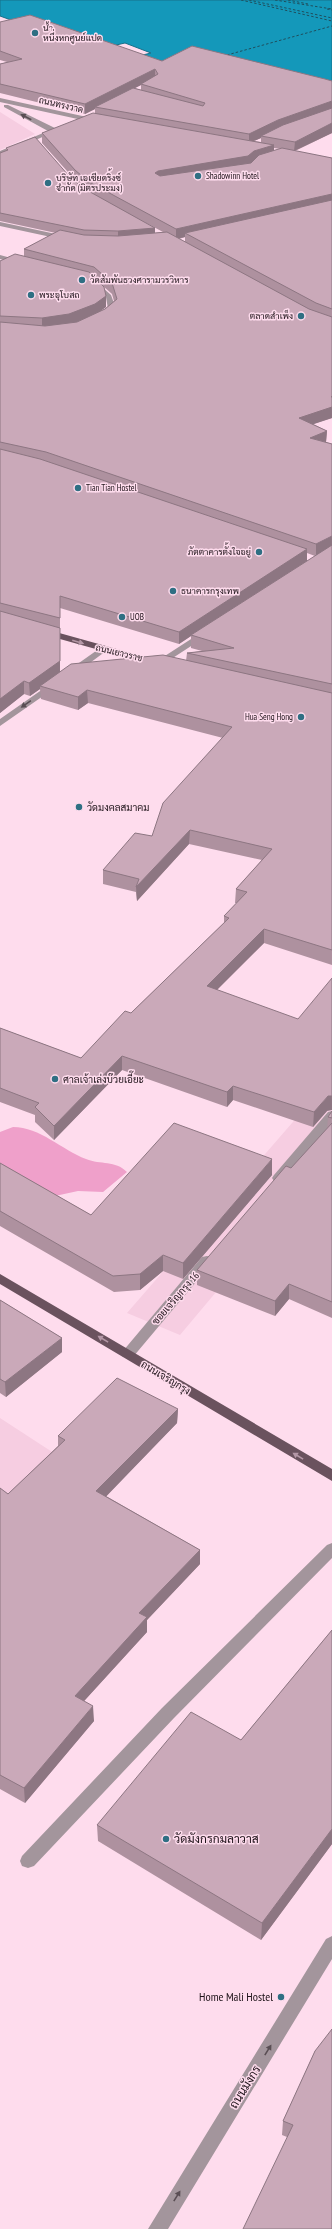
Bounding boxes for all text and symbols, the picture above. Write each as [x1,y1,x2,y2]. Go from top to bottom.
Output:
place label: น้ำ หนึ่งหกศูนย์แปด [43,21,102,44]
marker: น้ำ หนึ่งหกศูนย์แปด [30,28,40,38]
street label: ถนนทรงวาด [38,94,84,115]
one-way arrow [21,113,32,120]
place label: บริษัท เอเซียดริ้งซ์ จำกัด (มิตรประมง) [56,168,123,194]
place label: Shadowinn Hotel [206,170,260,181]
marker: Shadowinn Hotel [193,171,203,181]
marker: บริษัท เอเซียดริ้งซ์ จำกัด (มิตรประมง) [43,178,53,188]
place label: วัดสัมพันธวงศารามวรวิหาร [90,274,189,285]
marker: วัดสัมพันธวงศารามวรวิหาร [77,275,87,285]
place label: พระอุโบสถ [39,289,80,301]
marker: พระอุโบสถ [26,290,36,300]
place label: ตลาดสำเพ็ง [250,309,293,321]
marker: ตลาดสำเพ็ง [296,311,306,321]
place label: Tian Tian Hostel [86,482,138,493]
marker: Tian Tian Hostel [73,483,83,493]
place label: ภัตตาคารตั้งใจอยู่ [188,542,251,558]
marker: ภัตตาคารตั้งใจอยู่ [254,547,264,557]
place label: ธนาคารกรุงเทพ [181,585,239,597]
marker: ธนาคารกรุงเทพ [168,586,178,596]
place label: UOB [130,611,144,622]
marker: UOB [117,612,127,622]
one-way arrow [72,639,84,645]
street label: ถนนเยาวราช [95,641,144,664]
one-way arrow [21,700,31,708]
place label: Hua Seng Hong [245,711,293,722]
marker: Hua Seng Hong [296,712,306,722]
place label: วัดมงคลสมาคม [87,801,150,814]
marker: วัดมงคลสมาคม [74,802,84,812]
place label: ศาลเจ้าเล่งบ๊วยเอี๊ยะ [63,1070,144,1086]
marker: ศาลเจ้าเล่งบ๊วยเอี๊ยะ [50,1074,60,1084]
street label: ซอยเจริญกรุง 16 [149,1269,203,1328]
one-way arrow [98,1335,108,1343]
street label: ถนนเจริญกรุง [138,1358,193,1398]
one-way arrow [293,1452,304,1459]
place label: วัดมังกรกมลาวาส [174,1831,259,1846]
marker: วัดมังกรกมลาวาส [161,1834,171,1844]
place label: Home Mali Hostel [199,1989,273,2004]
marker: Home Mali Hostel [276,1992,286,2002]
one-way arrow [264,2045,272,2055]
street label: ถนนมังกร [226,2062,264,2111]
one-way arrow [174,2190,181,2202]

